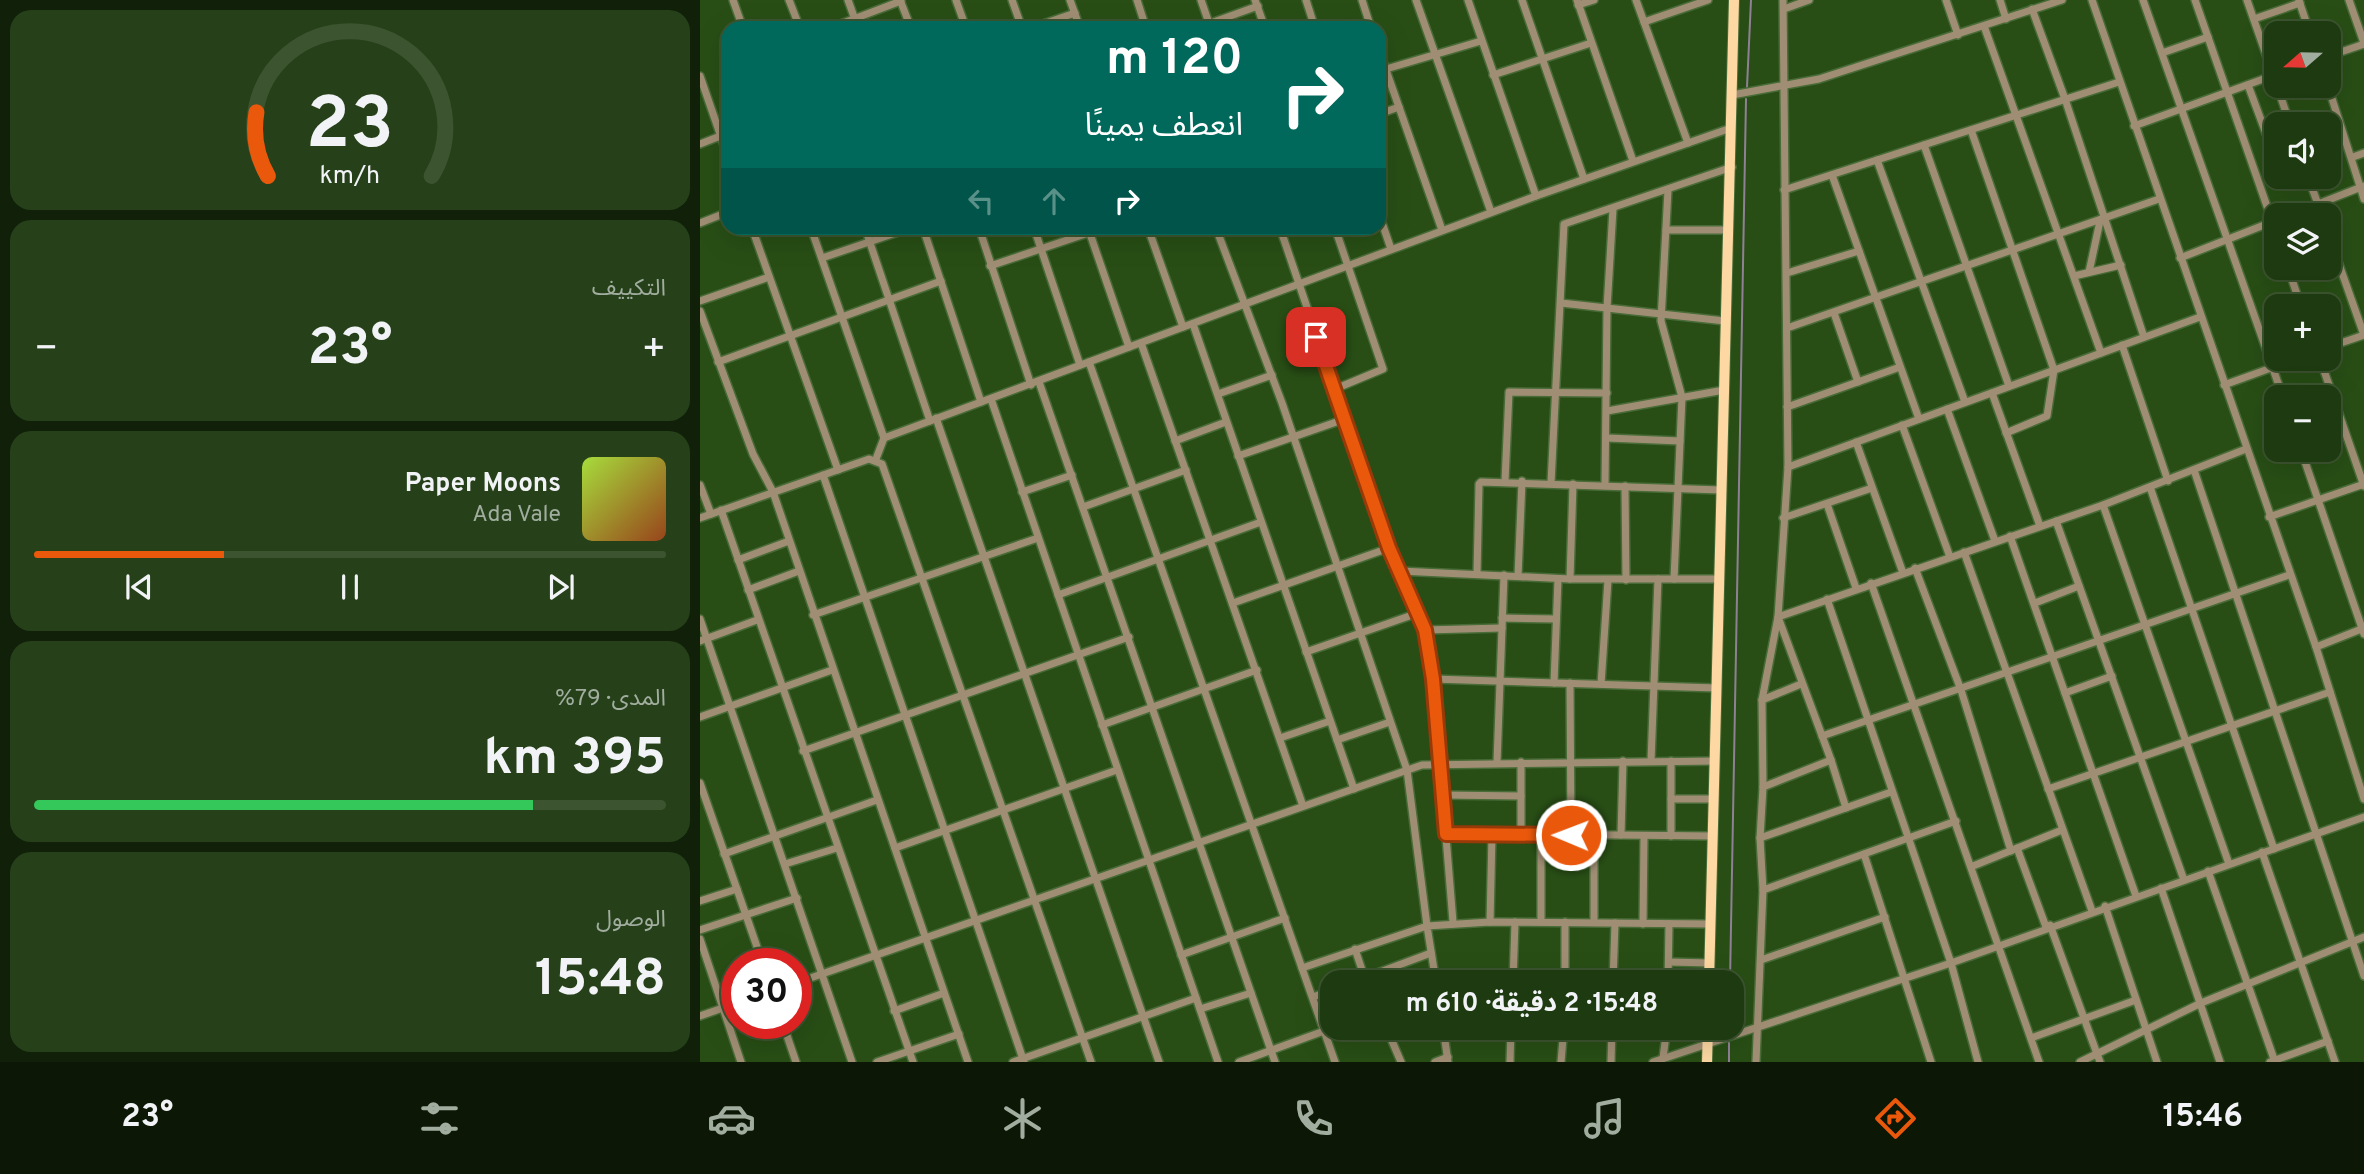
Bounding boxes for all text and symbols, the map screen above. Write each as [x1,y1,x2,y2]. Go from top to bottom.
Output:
north arrow [2264,21,2342,98]
map controls [2264,21,2341,462]
text: 120 m [1106,30,1243,92]
icon: right [1267,49,1358,140]
text: 23 [306,83,394,175]
text: انعطف يمينًا [1084,107,1243,147]
button: sound [2264,112,2341,189]
text: km/h [320,161,380,193]
icon: left [962,182,1000,220]
icon: ahead [1035,182,1073,220]
icon: right [1108,182,1146,220]
button: layers [2264,203,2341,280]
text: التكييف [592,275,666,304]
button: + [2264,294,2341,371]
pin [1286,307,1346,367]
text: 23° [308,317,392,383]
icon: arrive [1297,318,1335,356]
text: − [34,326,59,375]
text: + [641,326,666,375]
button: − [2264,385,2341,462]
text: Paper Moons [405,468,561,501]
text: Ada Vale [472,501,561,530]
icon: previous [120,568,158,606]
icon: pause [331,568,369,606]
icon: next [542,568,580,606]
text: المدى · 79% [555,685,666,714]
text: 395 km [483,727,666,793]
position arrow [1534,798,1608,872]
text: الوصول [596,906,666,935]
text: 15:48 [535,948,666,1014]
speed limit sign: 30 [721,948,812,1039]
text: 15:48 · 2 دقيقة · 610 m [1406,988,1658,1021]
icon: filters [415,1094,464,1143]
icon: car [707,1094,756,1143]
icon: climate [998,1094,1047,1143]
icon: phone [1289,1094,1338,1143]
icon: music [1580,1094,1629,1143]
icon: directions [1871,1094,1920,1143]
text: 23° [121,1098,173,1138]
text: 15:46 [2163,1098,2243,1138]

